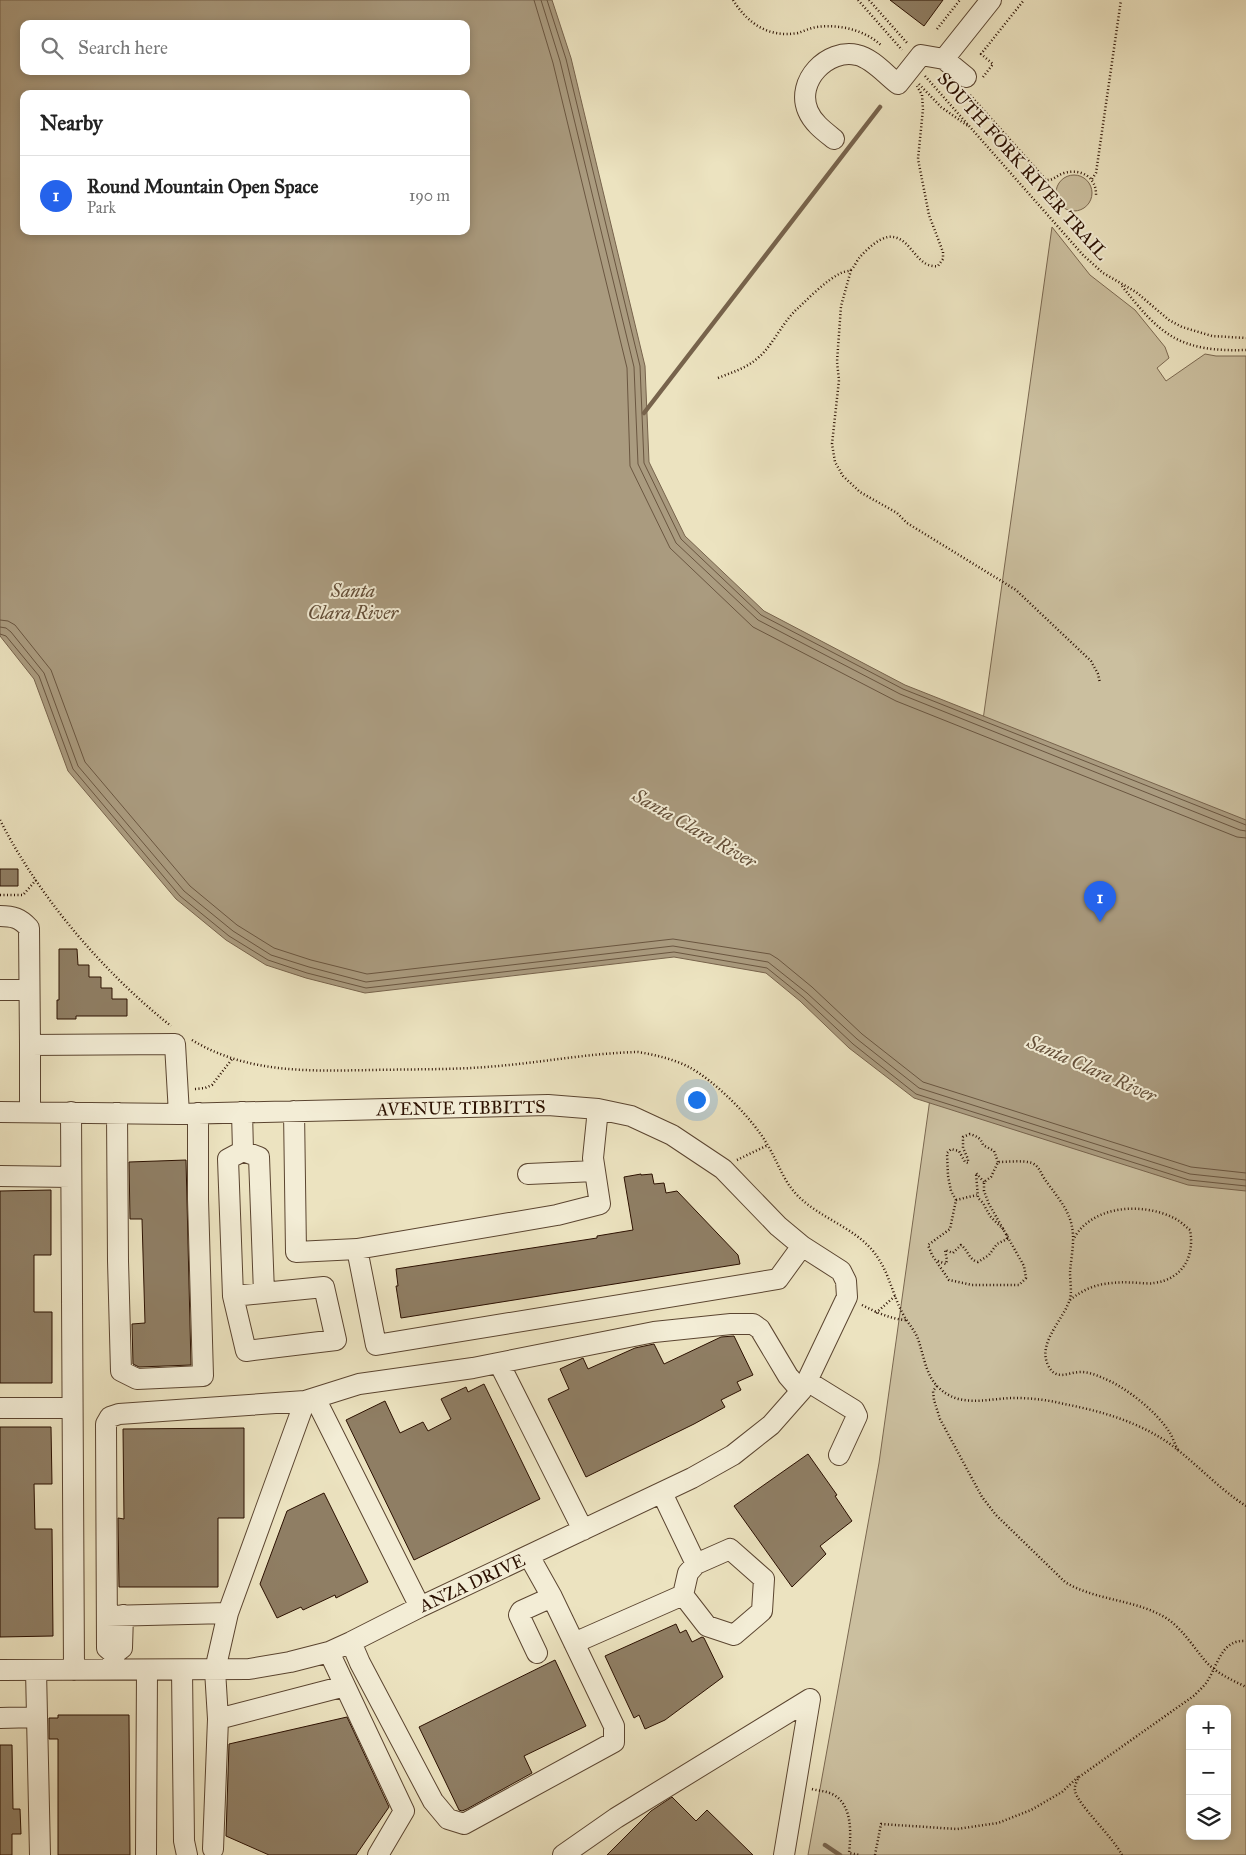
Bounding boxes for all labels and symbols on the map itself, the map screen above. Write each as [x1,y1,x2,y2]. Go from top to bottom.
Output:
street label: SOUTH FORK RIVER TRAIL [933,68,1114,265]
water label: Santa Clara River [308,579,399,624]
water label: Santa Clara River [628,783,762,874]
pin: 1 [1084,881,1116,922]
water label: Santa Clara River [1023,1029,1161,1108]
your location [684,1087,710,1113]
street label: AVENUE TIBBITTS [375,1096,546,1120]
street label: ANZA DRIVE [415,1549,529,1618]

